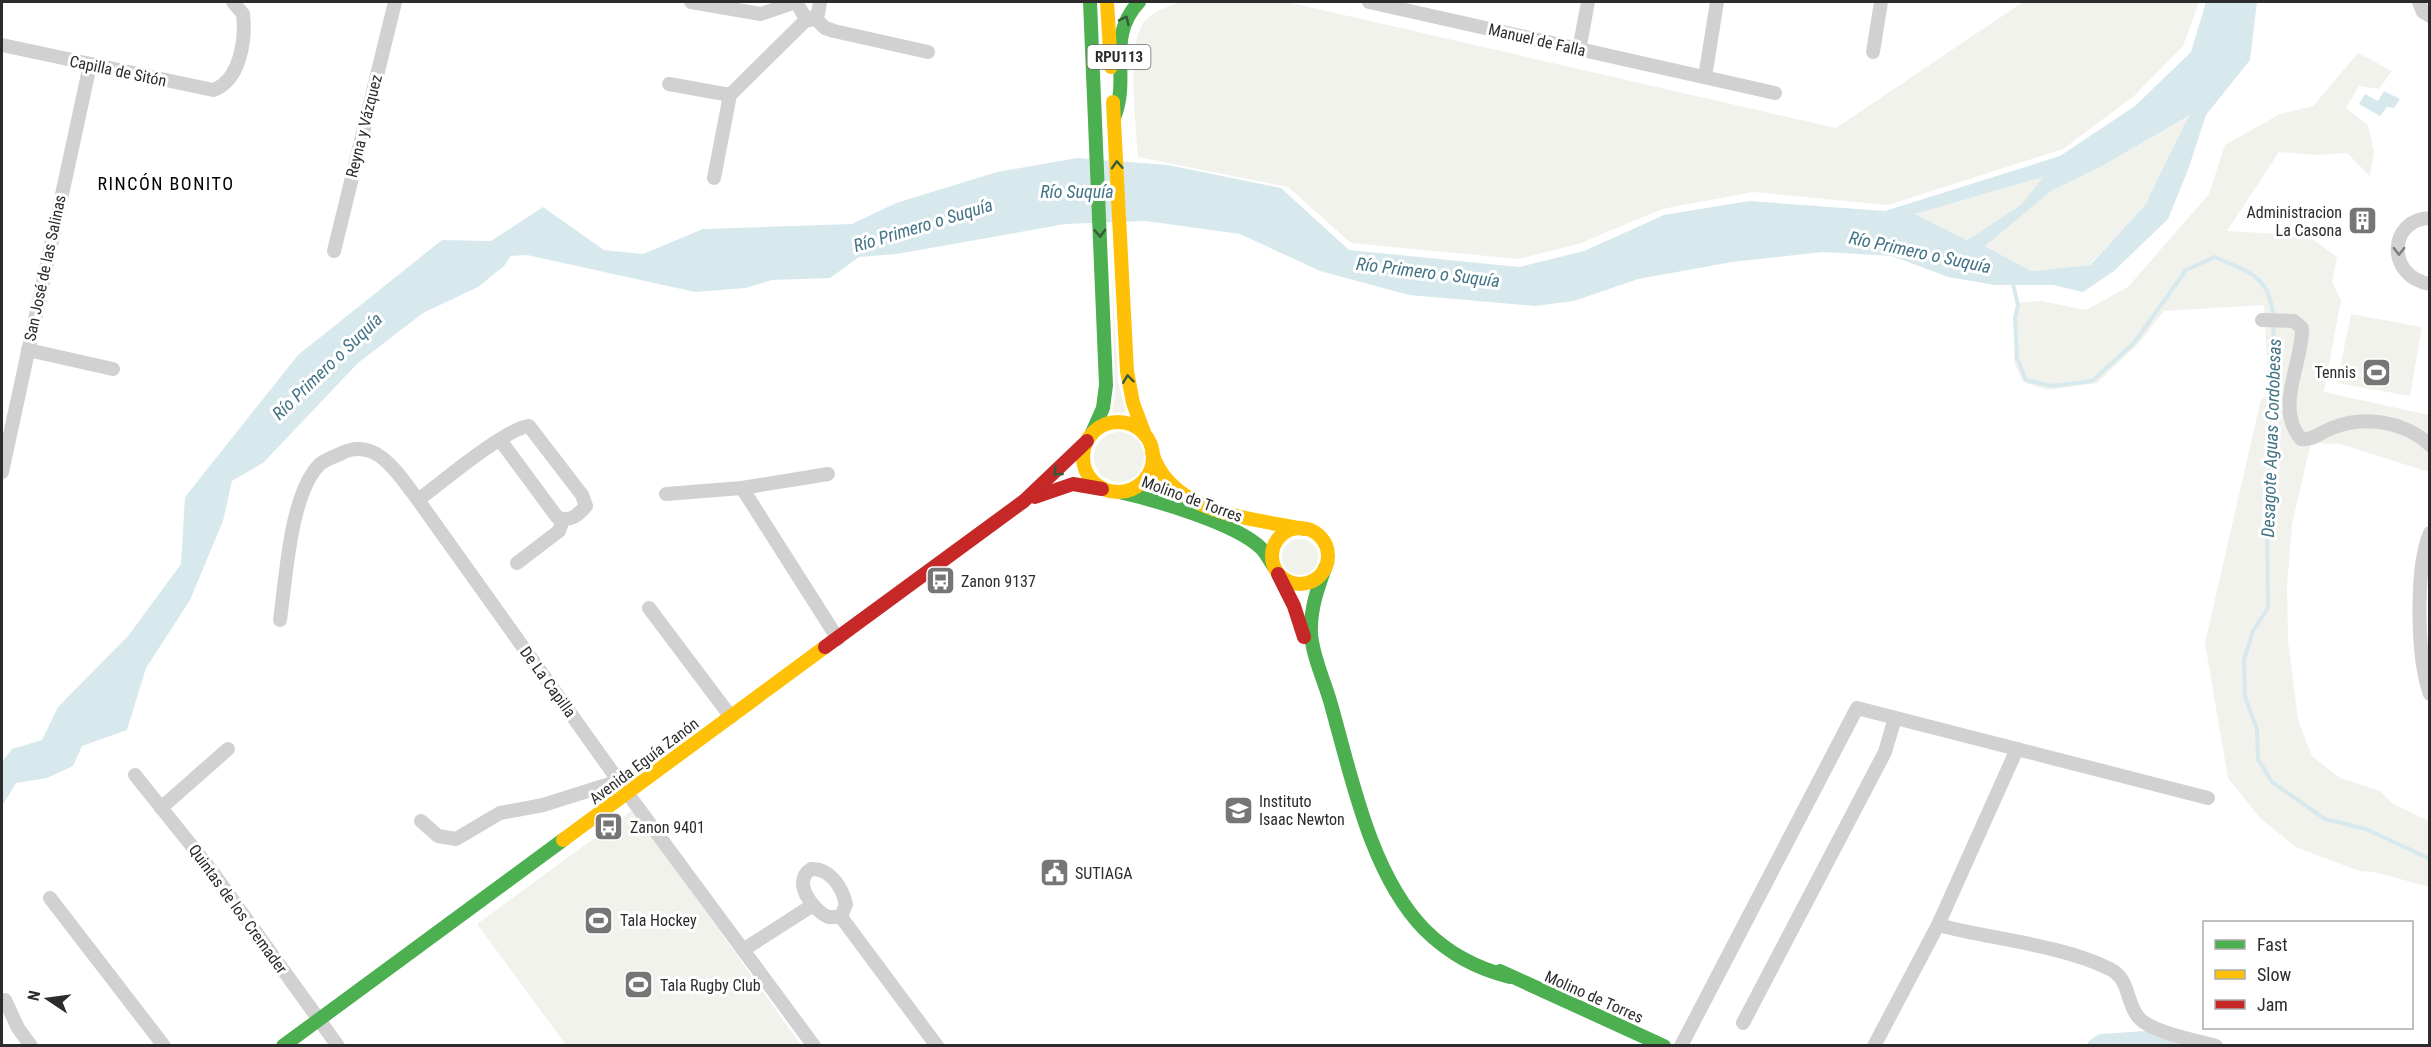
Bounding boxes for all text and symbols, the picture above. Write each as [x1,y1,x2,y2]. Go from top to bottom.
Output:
one-way arrow [1118,15,1130,26]
street label: Manuel de Falla [1486,20,1588,60]
road number: RPU113 [1088,45,1150,69]
street label: Capilla de Sitón [68,51,168,91]
street label: Reyna y Vázquez [342,73,386,179]
one-way arrow [1110,160,1123,169]
district label: RINCÓN BONITO [97,173,235,194]
water label: Río Suquía [1040,181,1114,202]
street label: San José de las Salinas [20,193,70,343]
water label: Río Primero o Suquía [851,194,995,256]
place label: Administracion La Casona [2247,203,2342,240]
building icon: Administracion La Casona [2347,205,2379,237]
water label: Río Primero o Suquía [1847,227,1993,277]
one-way arrow [1094,229,1107,238]
one-way arrow [2393,247,2405,256]
water label: Río Primero o Suquía [1355,253,1501,291]
water label: Río Primero o Suquía [268,308,386,424]
water label: Desagote Aguas Cordobesas [2257,338,2285,538]
sports icon: Tennis [2361,356,2393,388]
place label: Tennis [2314,363,2356,382]
one-way arrow [1122,375,1135,384]
one-way arrow [1053,464,1064,475]
street label: Molino de Torres [1139,472,1245,526]
bus stop icon: Zanon 9137 [924,565,956,597]
place label: Zanon 9137 [961,572,1036,591]
street label: De La Capilla [516,643,580,721]
street label: Avenida Eguía Zanón [586,714,702,808]
place label: Instituto Isaac Newton [1259,792,1345,829]
school or university icon: Instituto Isaac Newton [1222,794,1254,826]
bus stop icon: Zanon 9401 [593,811,625,843]
place label: Zanon 9401 [630,818,705,837]
street label: Quintas de los Cremader [185,841,291,977]
public building icon: SUTIAGA [1038,857,1070,889]
place label: SUTIAGA [1075,864,1133,883]
sports icon: Tala Hockey [583,904,615,936]
place label: Tala Hockey [620,911,697,930]
legend [2203,921,2413,1029]
text: Fast [2257,934,2288,955]
text: Slow [2257,964,2292,985]
street label: Molino de Torres [1542,967,1646,1027]
north arrow [18,969,78,1029]
sports icon: Tala Rugby Club [623,969,655,1001]
place label: Tala Rugby Club [660,976,761,995]
text: N [24,989,44,1003]
text: Jam [2257,994,2288,1015]

